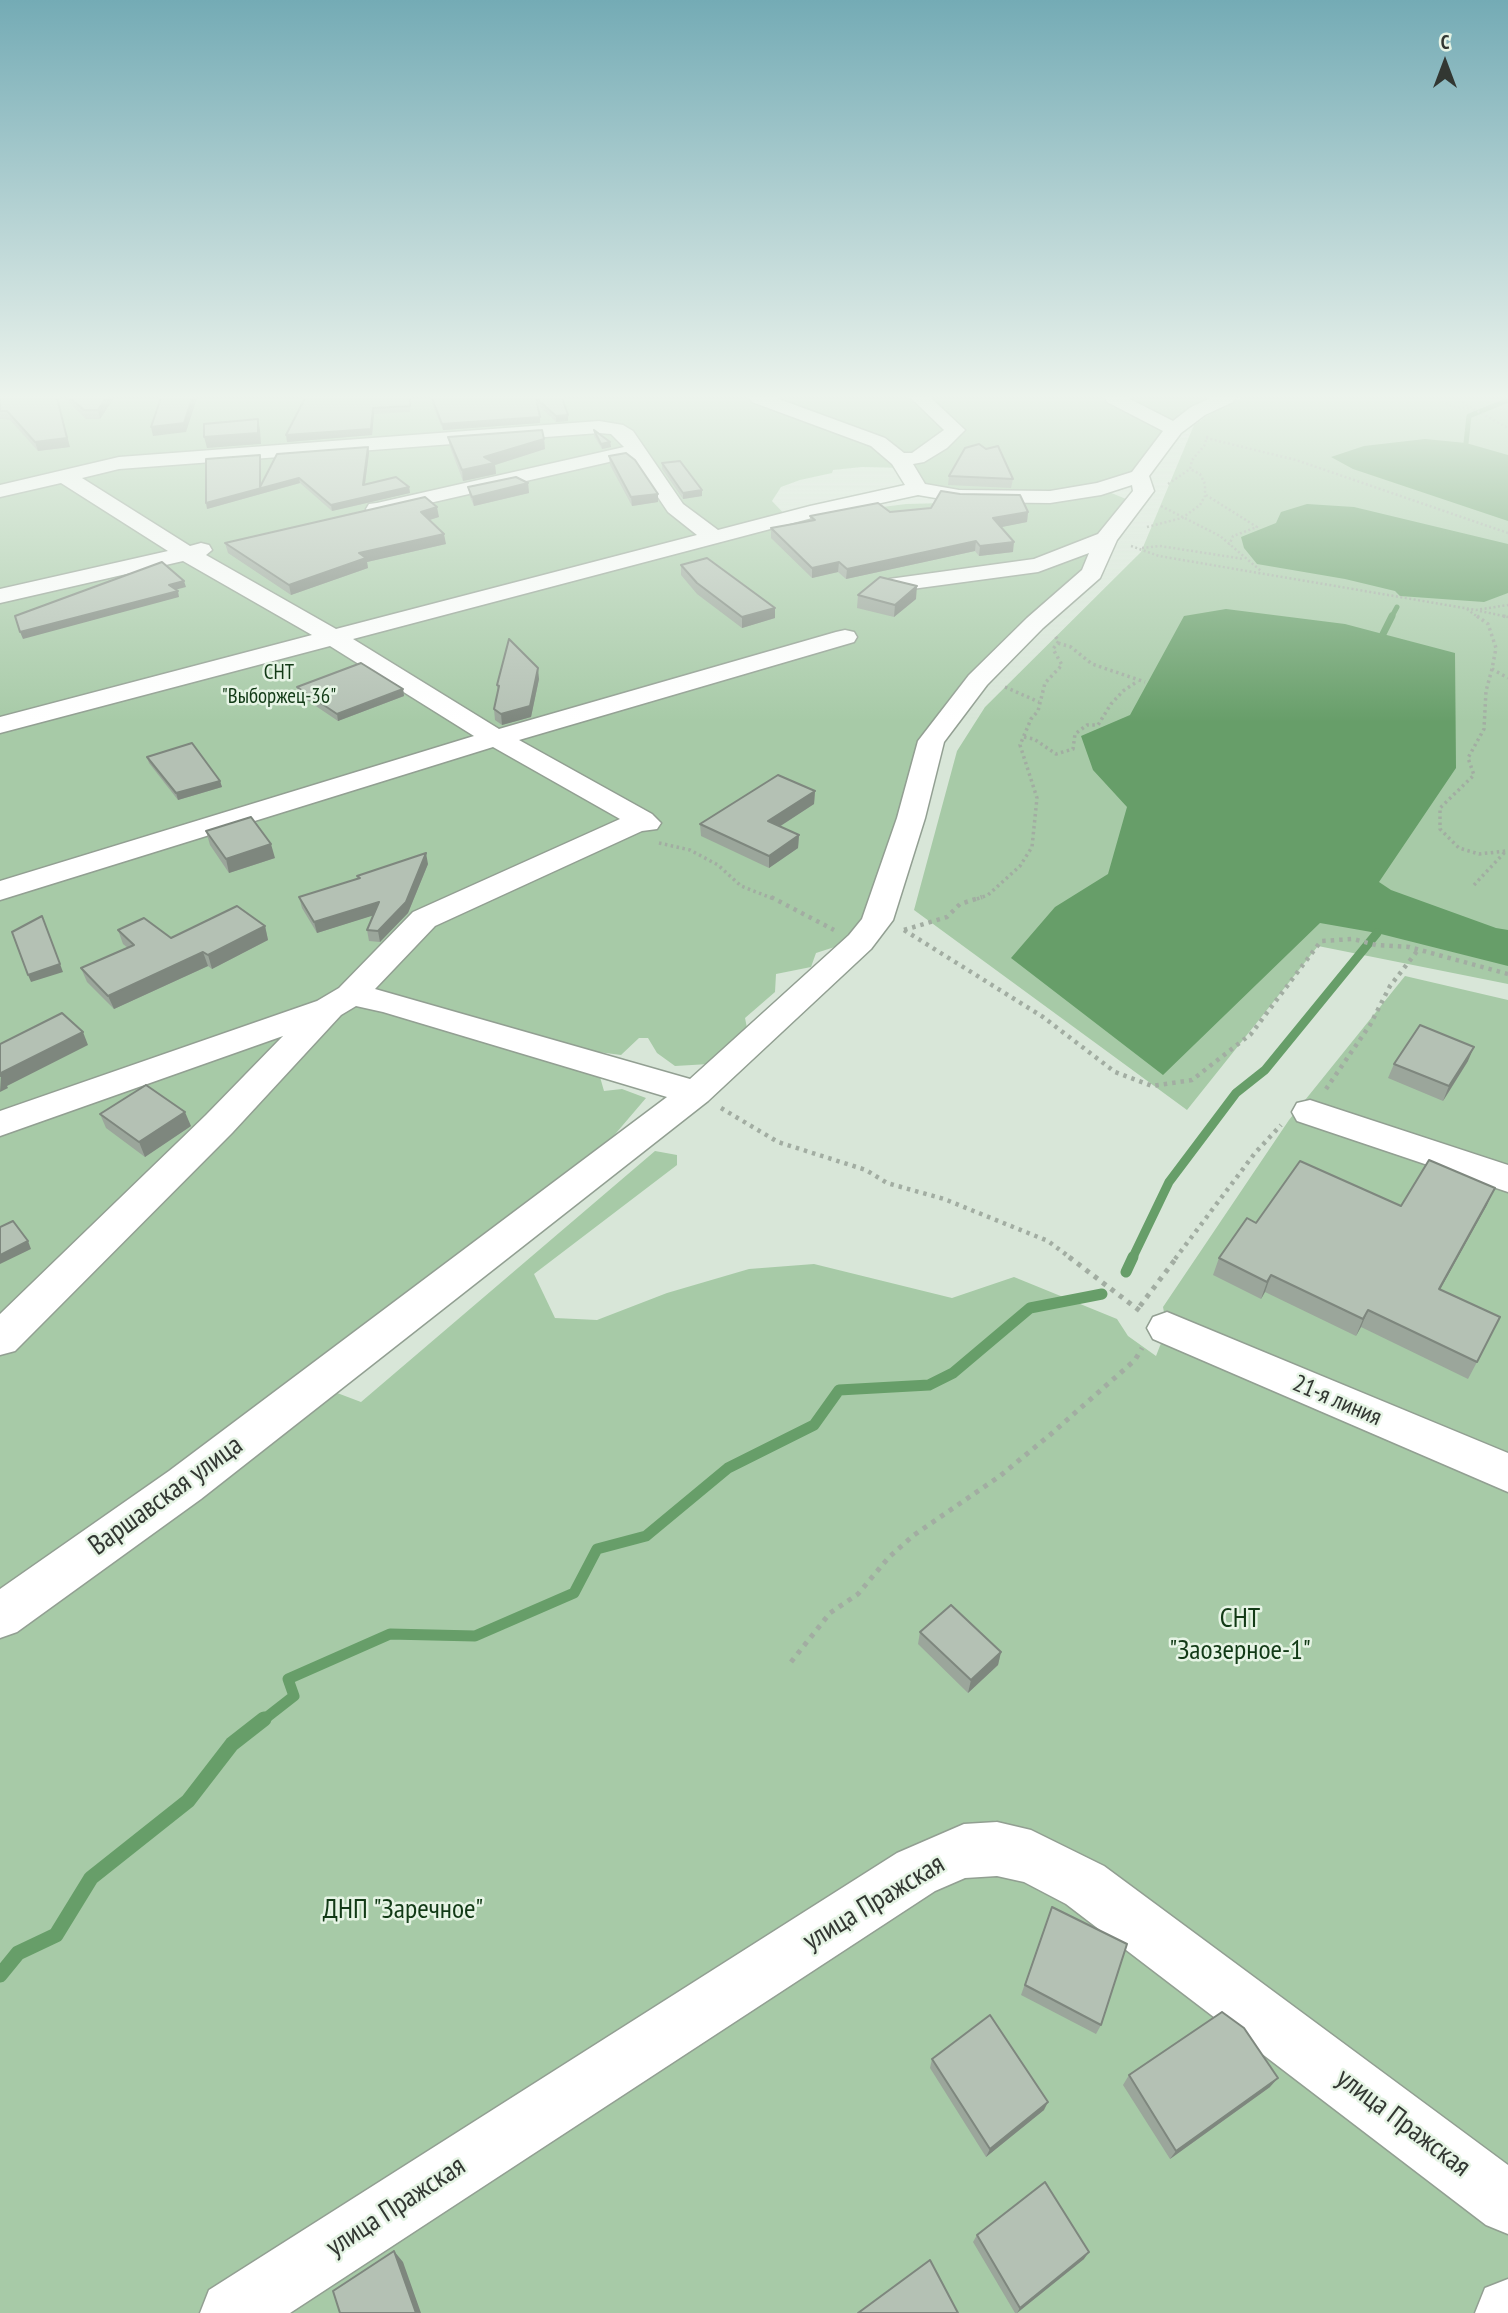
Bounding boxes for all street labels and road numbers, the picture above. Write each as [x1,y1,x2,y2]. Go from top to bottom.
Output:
street label: 21-я линия [1288,1369,1386,1433]
street label: Варшавская улица [83,1429,249,1563]
street label: улица Пражская [797,1848,951,1958]
street label: улица Пражская [1329,2062,1477,2184]
street label: улица Пражская [320,2150,472,2264]

